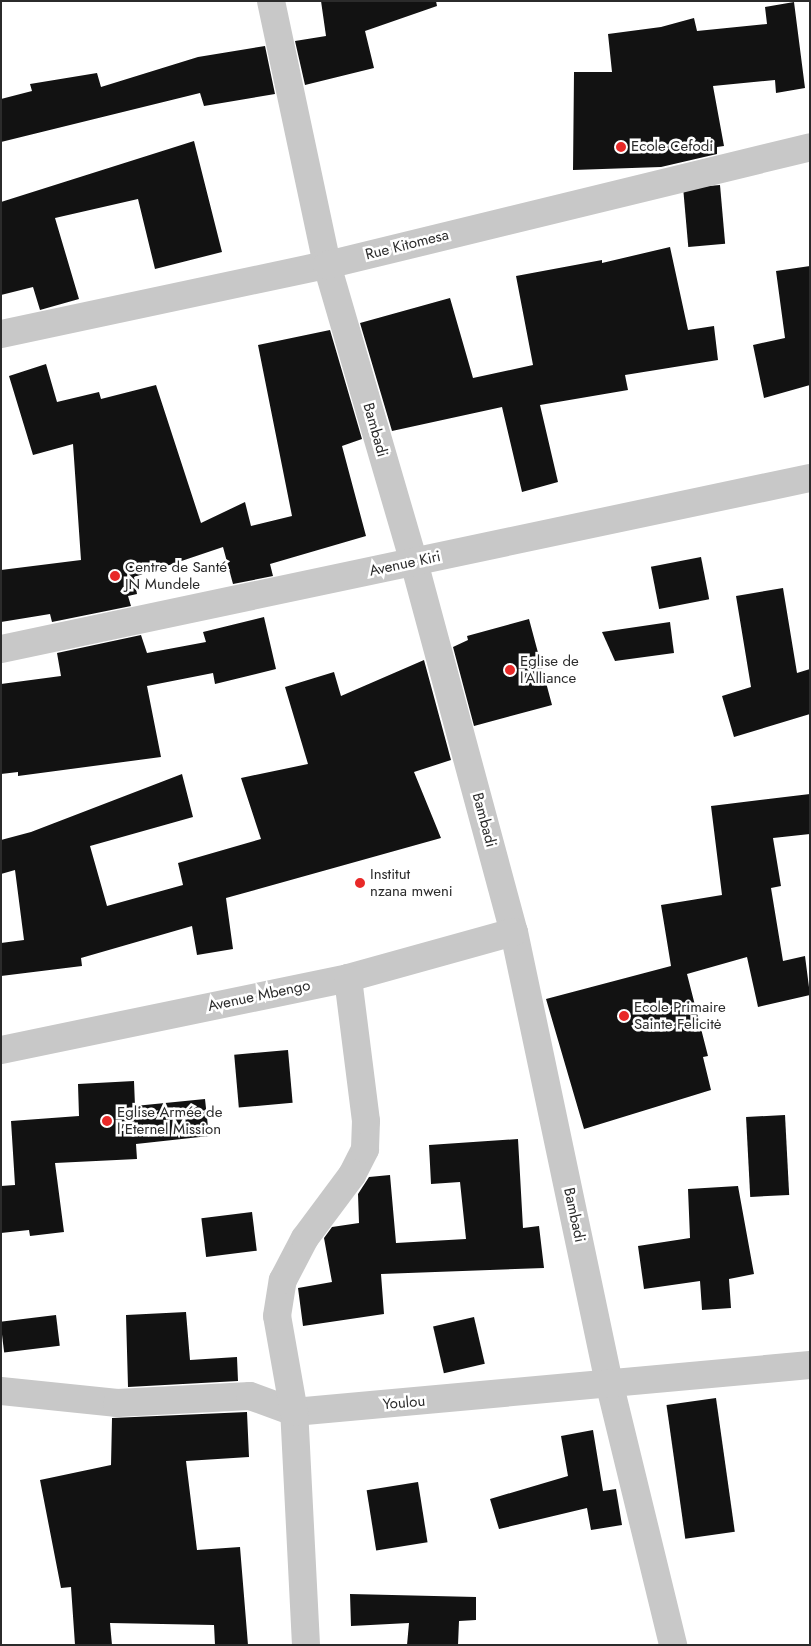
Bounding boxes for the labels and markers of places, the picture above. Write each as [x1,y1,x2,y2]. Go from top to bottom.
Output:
place label: Ecole Cefodi [631,138,713,156]
marker: Ecole Cefodi [615,141,627,153]
place label: Centre de Santé JN Mundele [125,558,227,593]
marker: Centre de Santé JN Mundele [109,570,121,582]
place label: Eglise de l'Alliance [520,652,579,687]
marker: Eglise de l'Alliance [504,664,516,676]
place label: Institut nzana mweni [370,865,453,900]
marker: Institut nzana mweni [354,877,366,889]
place label: Ecole Primaire Sainte Felicitė [634,998,726,1033]
marker: Ecole Primaire Sainte Felicitė [618,1010,630,1022]
place label: Eglise Armée de l'Eternel Mission [117,1103,222,1138]
marker: Eglise Armée de l'Eternel Mission [101,1115,113,1127]

